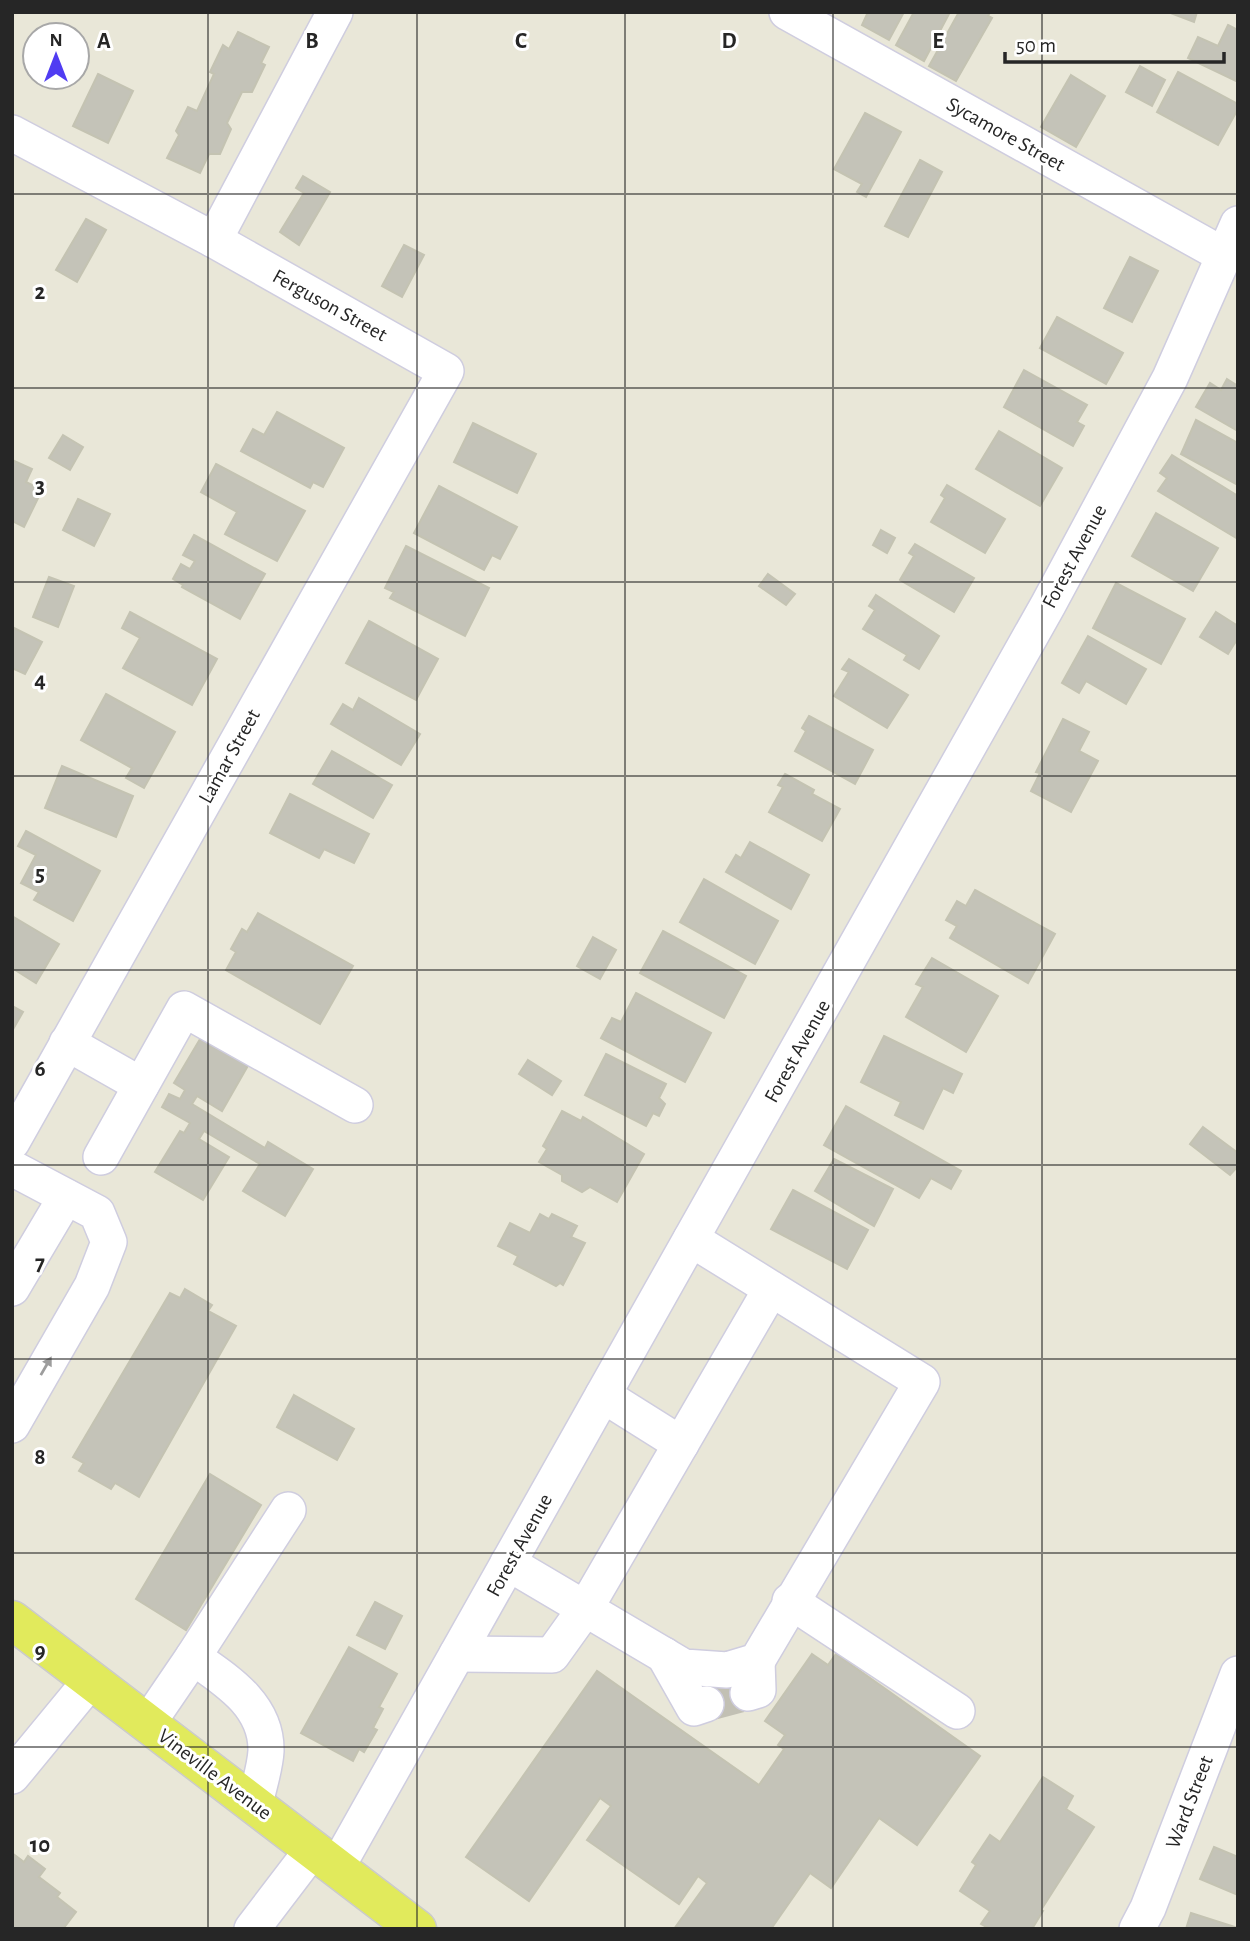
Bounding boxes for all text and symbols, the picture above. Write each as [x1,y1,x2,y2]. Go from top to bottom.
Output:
north arrow [21,21,91,91]
scale bar [1005,21,1224,65]
text: A [97,30,111,53]
text: B [305,30,319,53]
text: C [515,30,527,53]
text: D [721,30,737,53]
text: E [932,30,944,53]
text: N [49,31,63,50]
text: 50 m [1016,35,1056,56]
street label: Sycamore Street [943,93,1069,176]
street label: Ferguson Street [269,265,391,346]
text: 2 [35,281,46,304]
text: 3 [35,475,45,498]
street label: Forest Avenue [1038,501,1110,612]
text: 4 [34,669,46,692]
street label: Lamar Street [195,705,264,807]
text: 5 [35,863,45,886]
street label: Forest Avenue [761,996,834,1106]
text: 6 [34,1058,46,1081]
text: 7 [35,1252,45,1275]
one-way arrow [40,1357,52,1376]
text: 8 [34,1446,46,1469]
street label: Forest Avenue [483,1490,556,1600]
text: 9 [34,1640,46,1663]
street label: Vineville Avenue [154,1725,275,1824]
street label: Ward Street [1162,1753,1217,1852]
text: 10 [30,1834,50,1857]

